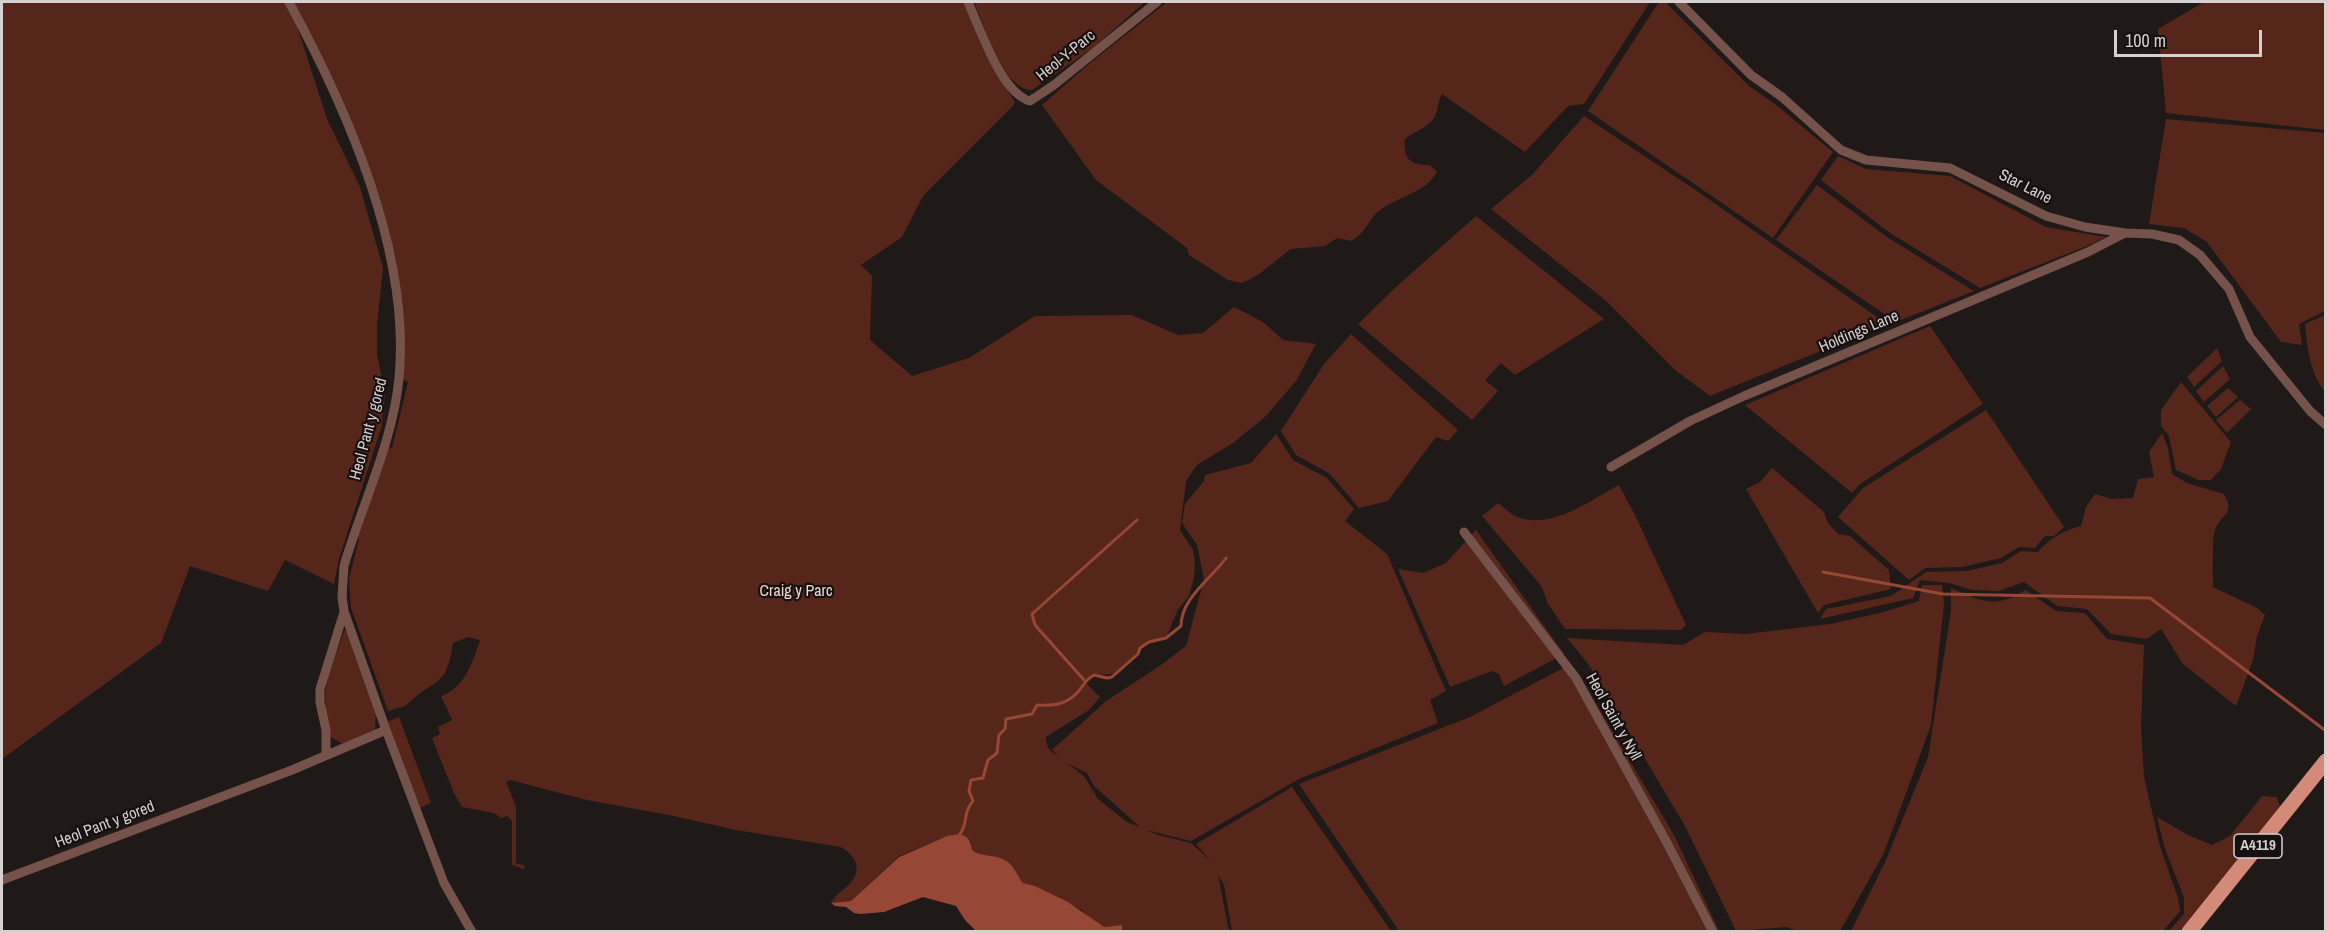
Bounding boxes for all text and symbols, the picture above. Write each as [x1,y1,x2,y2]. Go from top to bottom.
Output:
scale bar [2117,18,2266,56]
street label: Heol-Y-Parc [1033,26,1099,86]
text: 100 m [2125,28,2166,53]
street label: Star Lane [1995,166,2055,208]
street label: Holdings Lane [1816,307,1902,357]
street label: Heol Pant y gored [346,376,392,482]
park label: Craig y Parc [760,582,832,602]
street label: Heol Saint y Nyll [1581,670,1645,764]
street label: Heol Pant y gored [53,797,157,853]
road number: A4119 [2234,834,2282,858]

